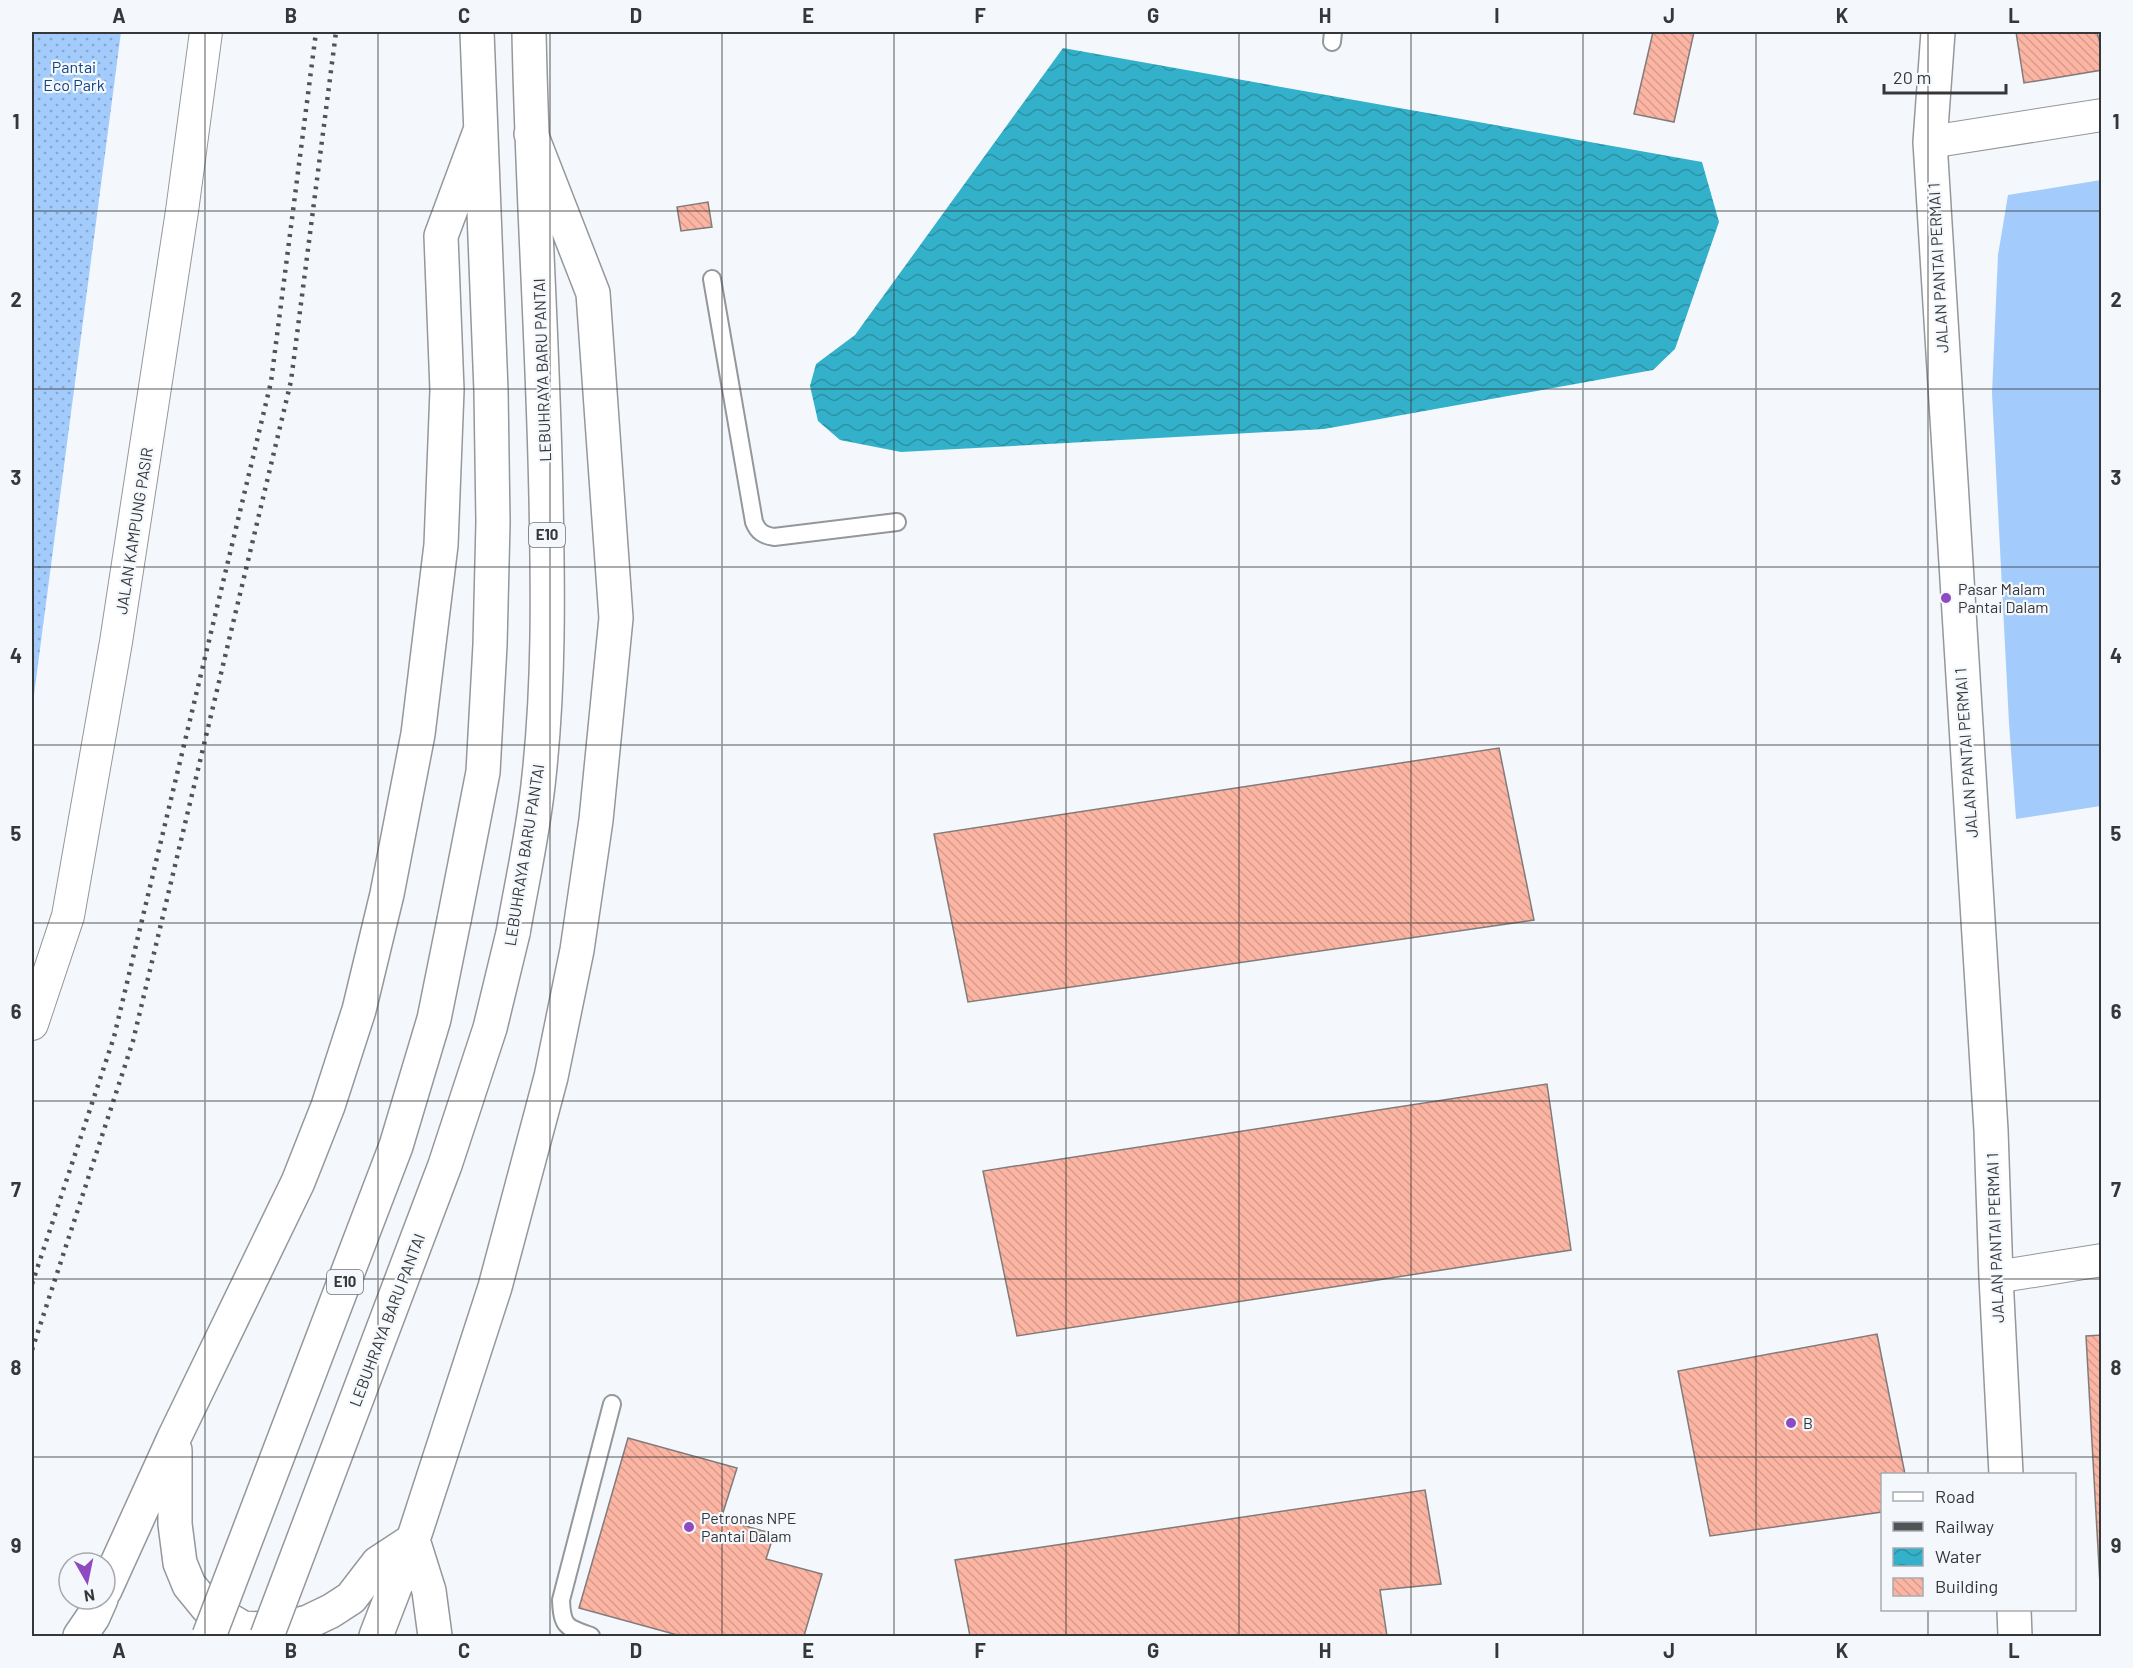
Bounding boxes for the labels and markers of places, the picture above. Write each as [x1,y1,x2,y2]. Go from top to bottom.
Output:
place label: Pasar Malam Pantai Dalam [1958,579,2049,616]
marker: Pasar Malam Pantai Dalam [1939,591,1953,605]
place label: B [1803,1413,1813,1432]
marker: B [1784,1416,1798,1430]
place label: Petronas NPE Pantai Dalam [701,1508,796,1545]
marker: Petronas NPE Pantai Dalam [682,1520,696,1534]

